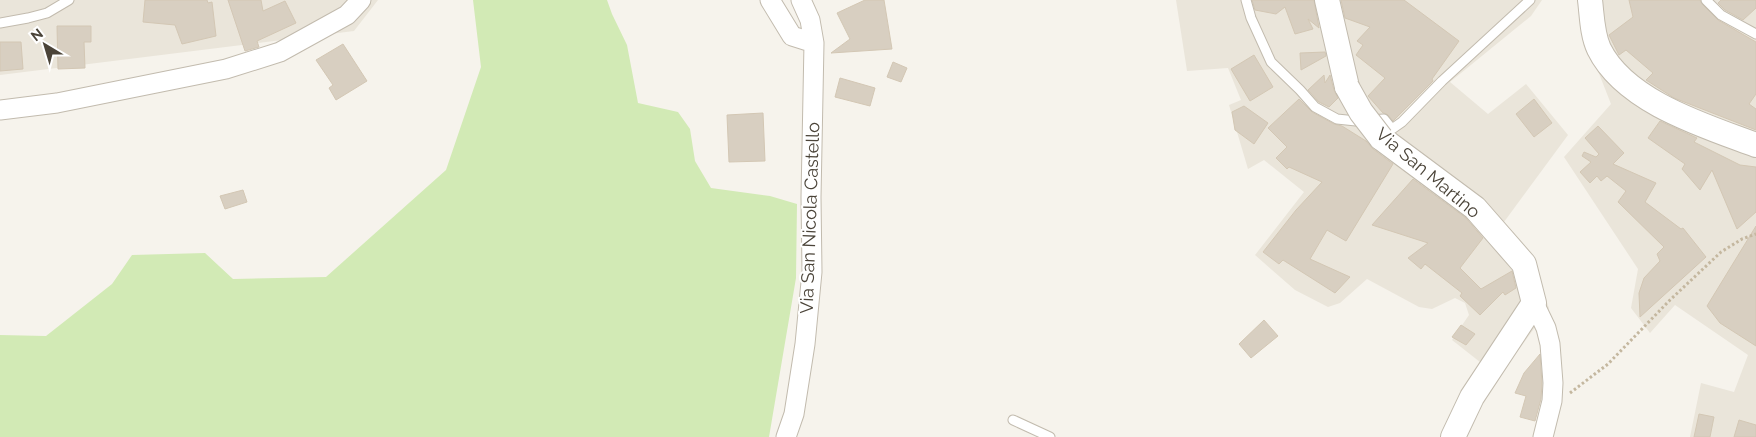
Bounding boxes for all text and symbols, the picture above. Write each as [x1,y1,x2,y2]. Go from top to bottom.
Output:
north arrow [20,20,70,70]
text: N [28,25,46,44]
street label: Via San Nicola Castello [796,122,823,314]
street label: Via San Martino [1372,123,1485,222]

